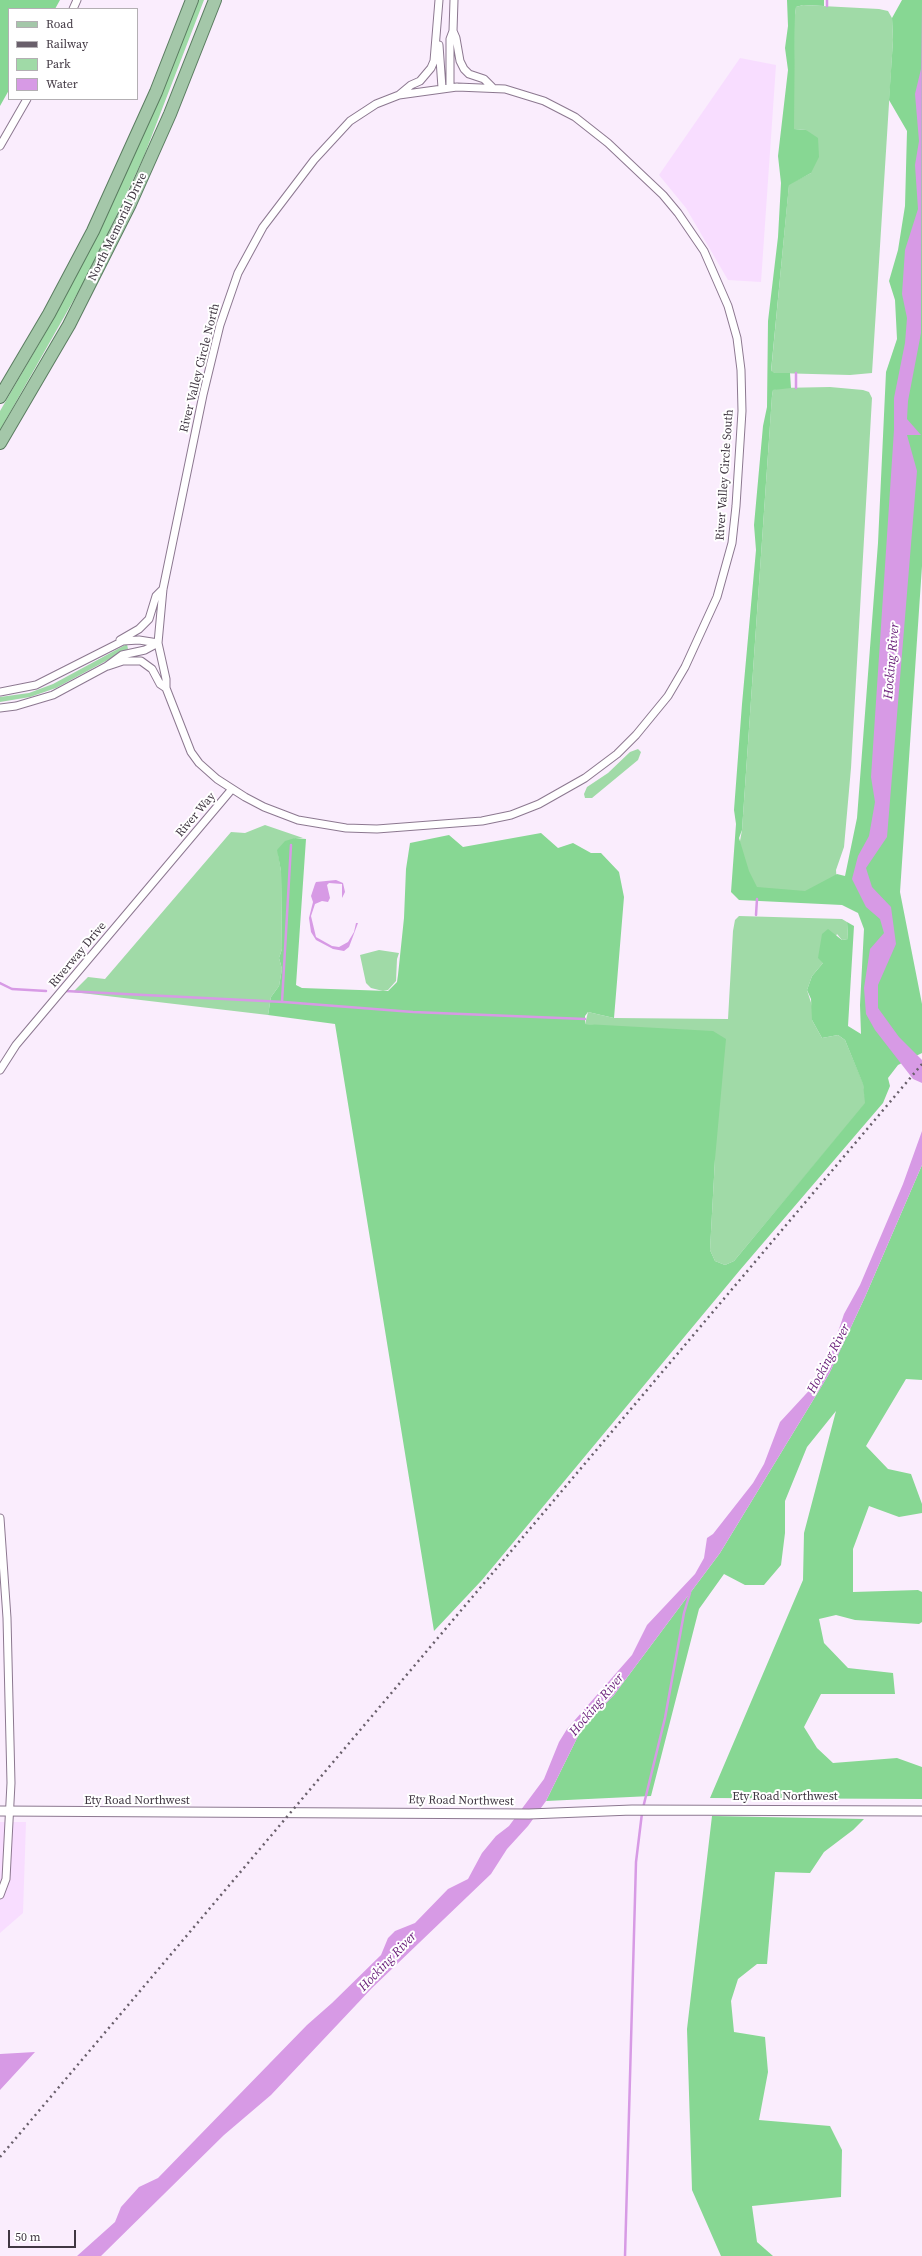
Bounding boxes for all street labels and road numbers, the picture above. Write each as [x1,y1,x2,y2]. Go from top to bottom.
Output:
street label: North Memorial Drive [86,171,150,283]
street label: River Valley Circle North [177,302,223,434]
street label: River Valley Circle South [713,409,737,541]
street label: River Way [173,790,219,840]
street label: Riverway Drive [46,919,110,991]
street label: Ety Road Northwest [732,1790,838,1804]
street label: Ety Road Northwest [408,1793,514,1809]
street label: Ety Road Northwest [84,1794,190,1808]

